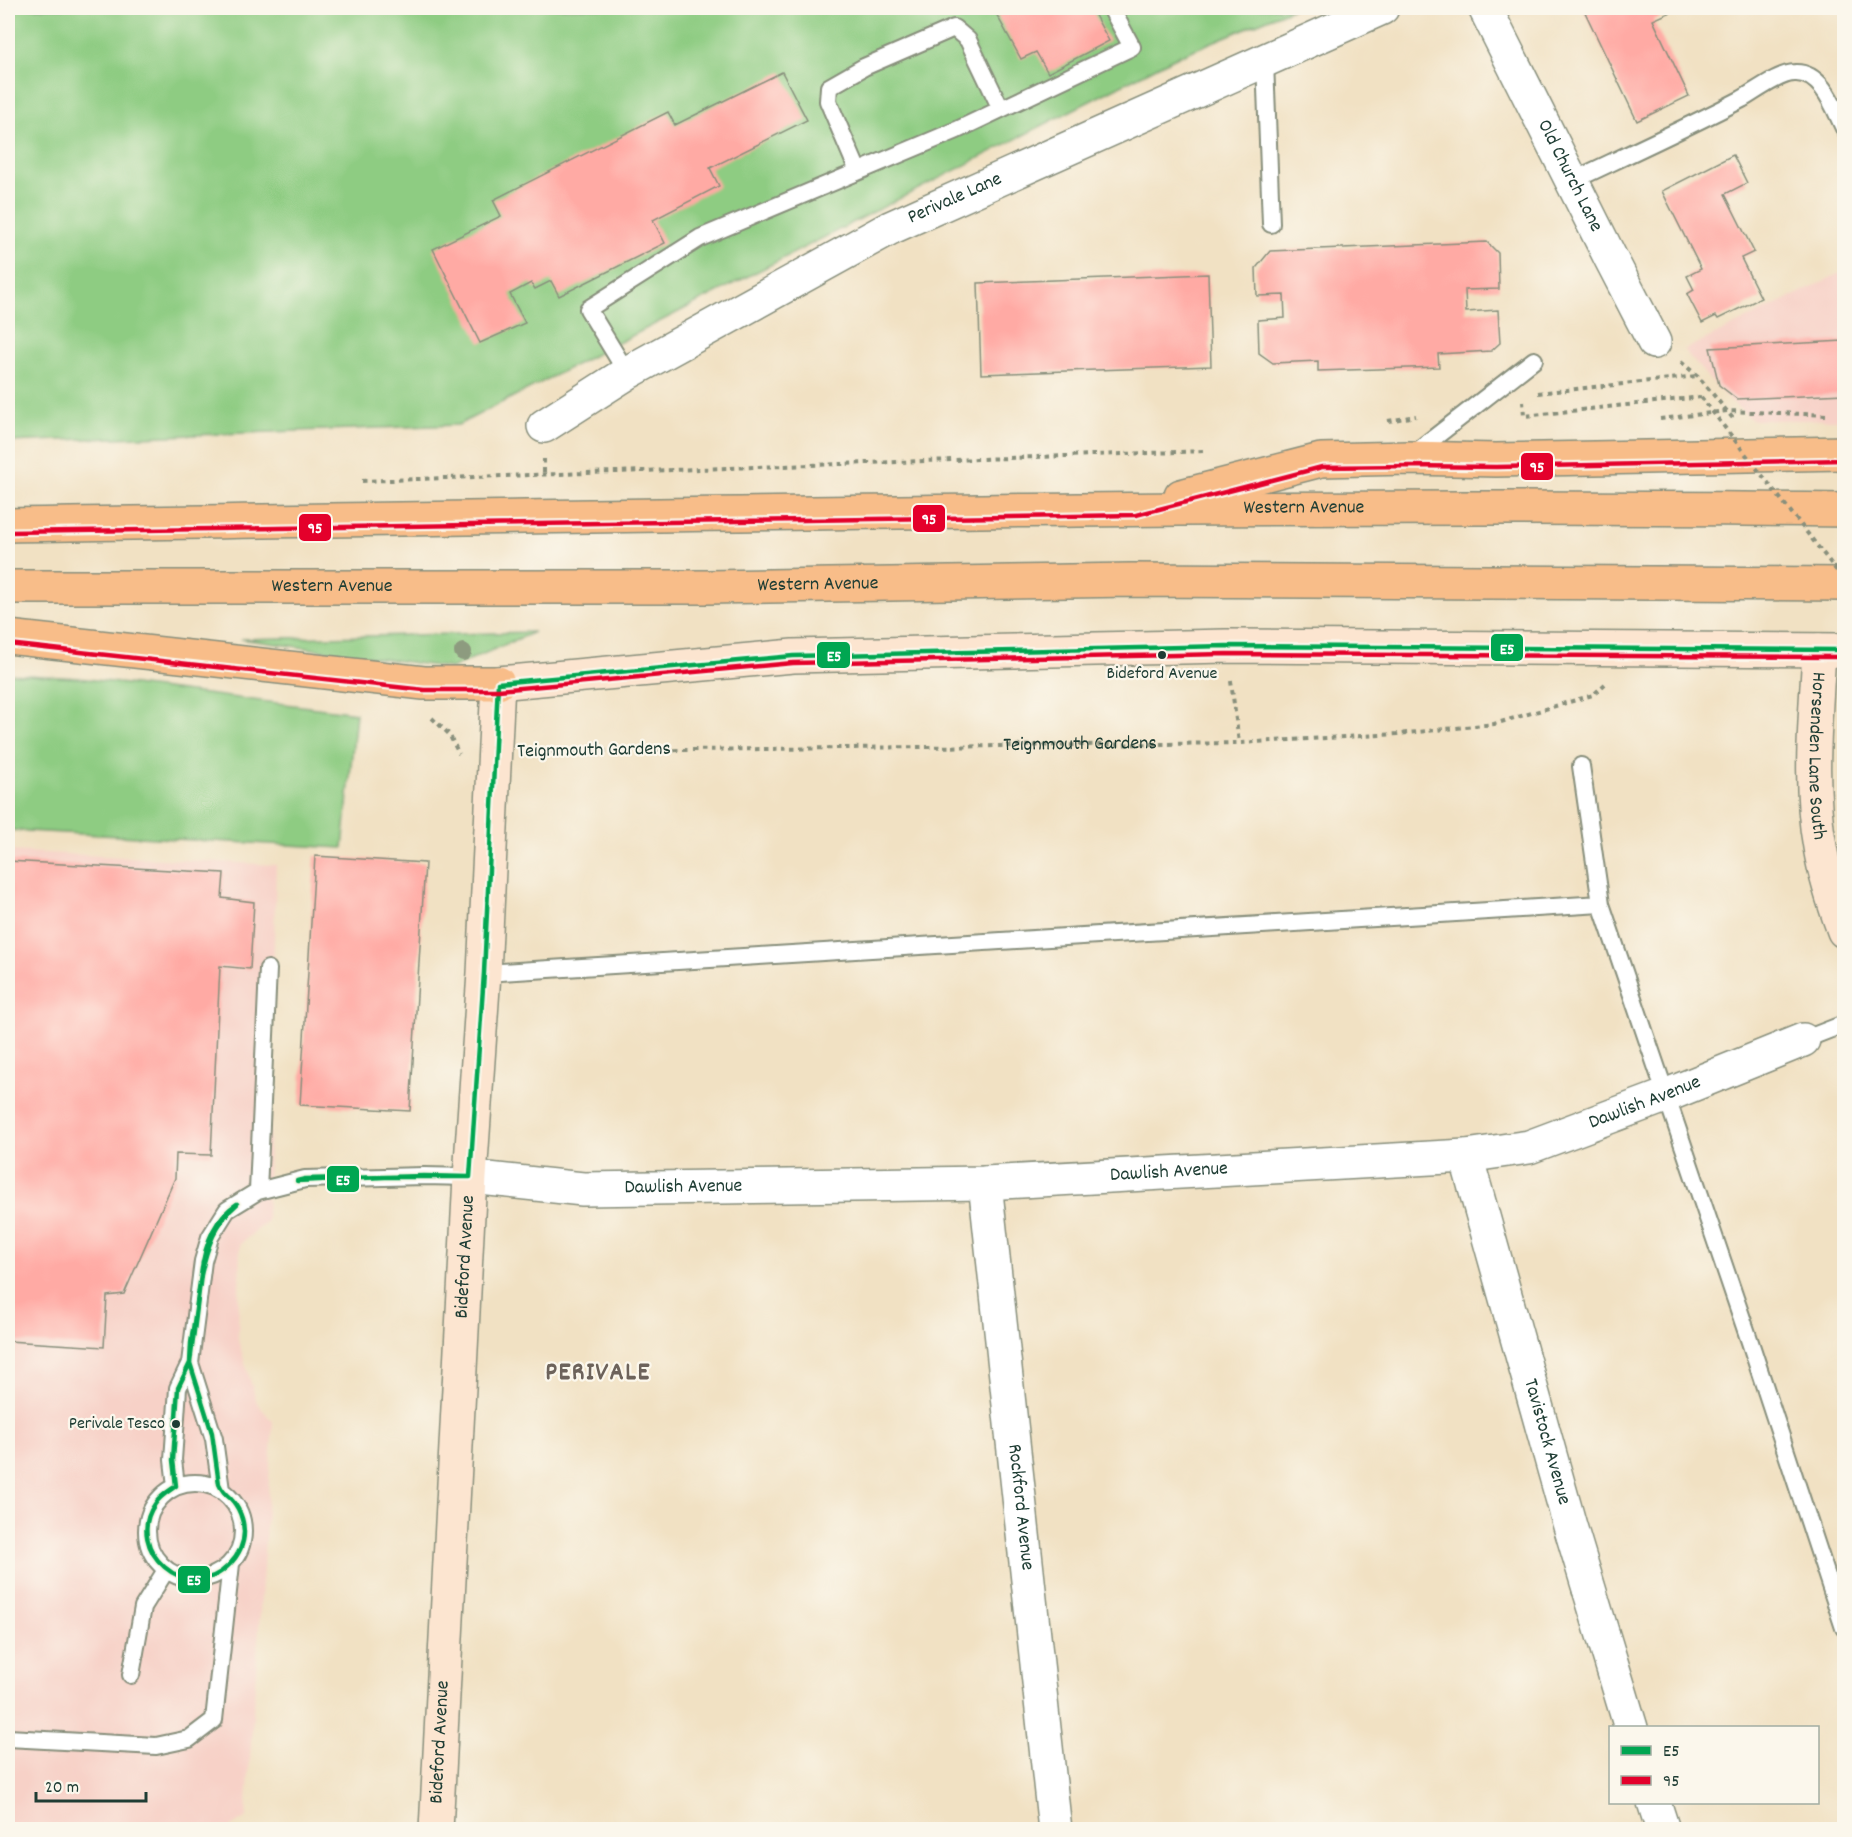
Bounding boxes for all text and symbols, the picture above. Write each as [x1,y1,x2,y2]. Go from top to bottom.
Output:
street label: Old Church Lane [1529,115,1609,237]
street label: Perivale Lane [903,166,1007,232]
line badge: 95 [1520,452,1554,481]
text: 95 [1530,457,1544,480]
street label: Western Avenue [1243,494,1365,523]
line badge: 95 [912,504,946,533]
text: 95 [922,509,936,532]
line badge: 95 [298,513,332,542]
text: 95 [308,518,322,541]
street label: Western Avenue [757,570,879,600]
street label: Western Avenue [272,573,393,601]
line badge: E5 [1490,633,1524,662]
text: E5 [1500,639,1514,662]
line badge: E5 [816,641,851,669]
text: E5 [827,646,841,669]
marker: Bideford Avenue [1156,649,1168,661]
place label: Bideford Avenue [1106,662,1218,687]
street label: Horsenden Lane South [1800,671,1833,842]
street label: Teignmouth Gardens [1003,730,1157,760]
street label: Teignmouth Gardens [517,736,671,766]
street label: Dawlish Avenue [1585,1069,1705,1137]
street label: Dawlish Avenue [1109,1155,1229,1190]
line badge: E5 [326,1165,360,1193]
text: E5 [336,1170,350,1193]
street label: Dawlish Avenue [624,1173,743,1202]
street label: Bideford Avenue [449,1194,483,1319]
district label: PERIVALE [545,1355,651,1392]
street label: Tavistock Avenue [1515,1376,1577,1508]
place label: Perivale Tesco [69,1412,165,1437]
marker: Perivale Tesco [170,1418,182,1430]
street label: Rockford Avenue [999,1442,1041,1572]
line badge: E5 [177,1565,211,1594]
text: E5 [187,1570,201,1593]
street label: Bideford Avenue [423,1680,458,1805]
legend [1609,1726,1819,1804]
text: E5 [1663,1740,1680,1765]
scale bar [36,1765,146,1803]
text: 95 [1663,1770,1680,1795]
text: 20 m [45,1776,79,1801]

